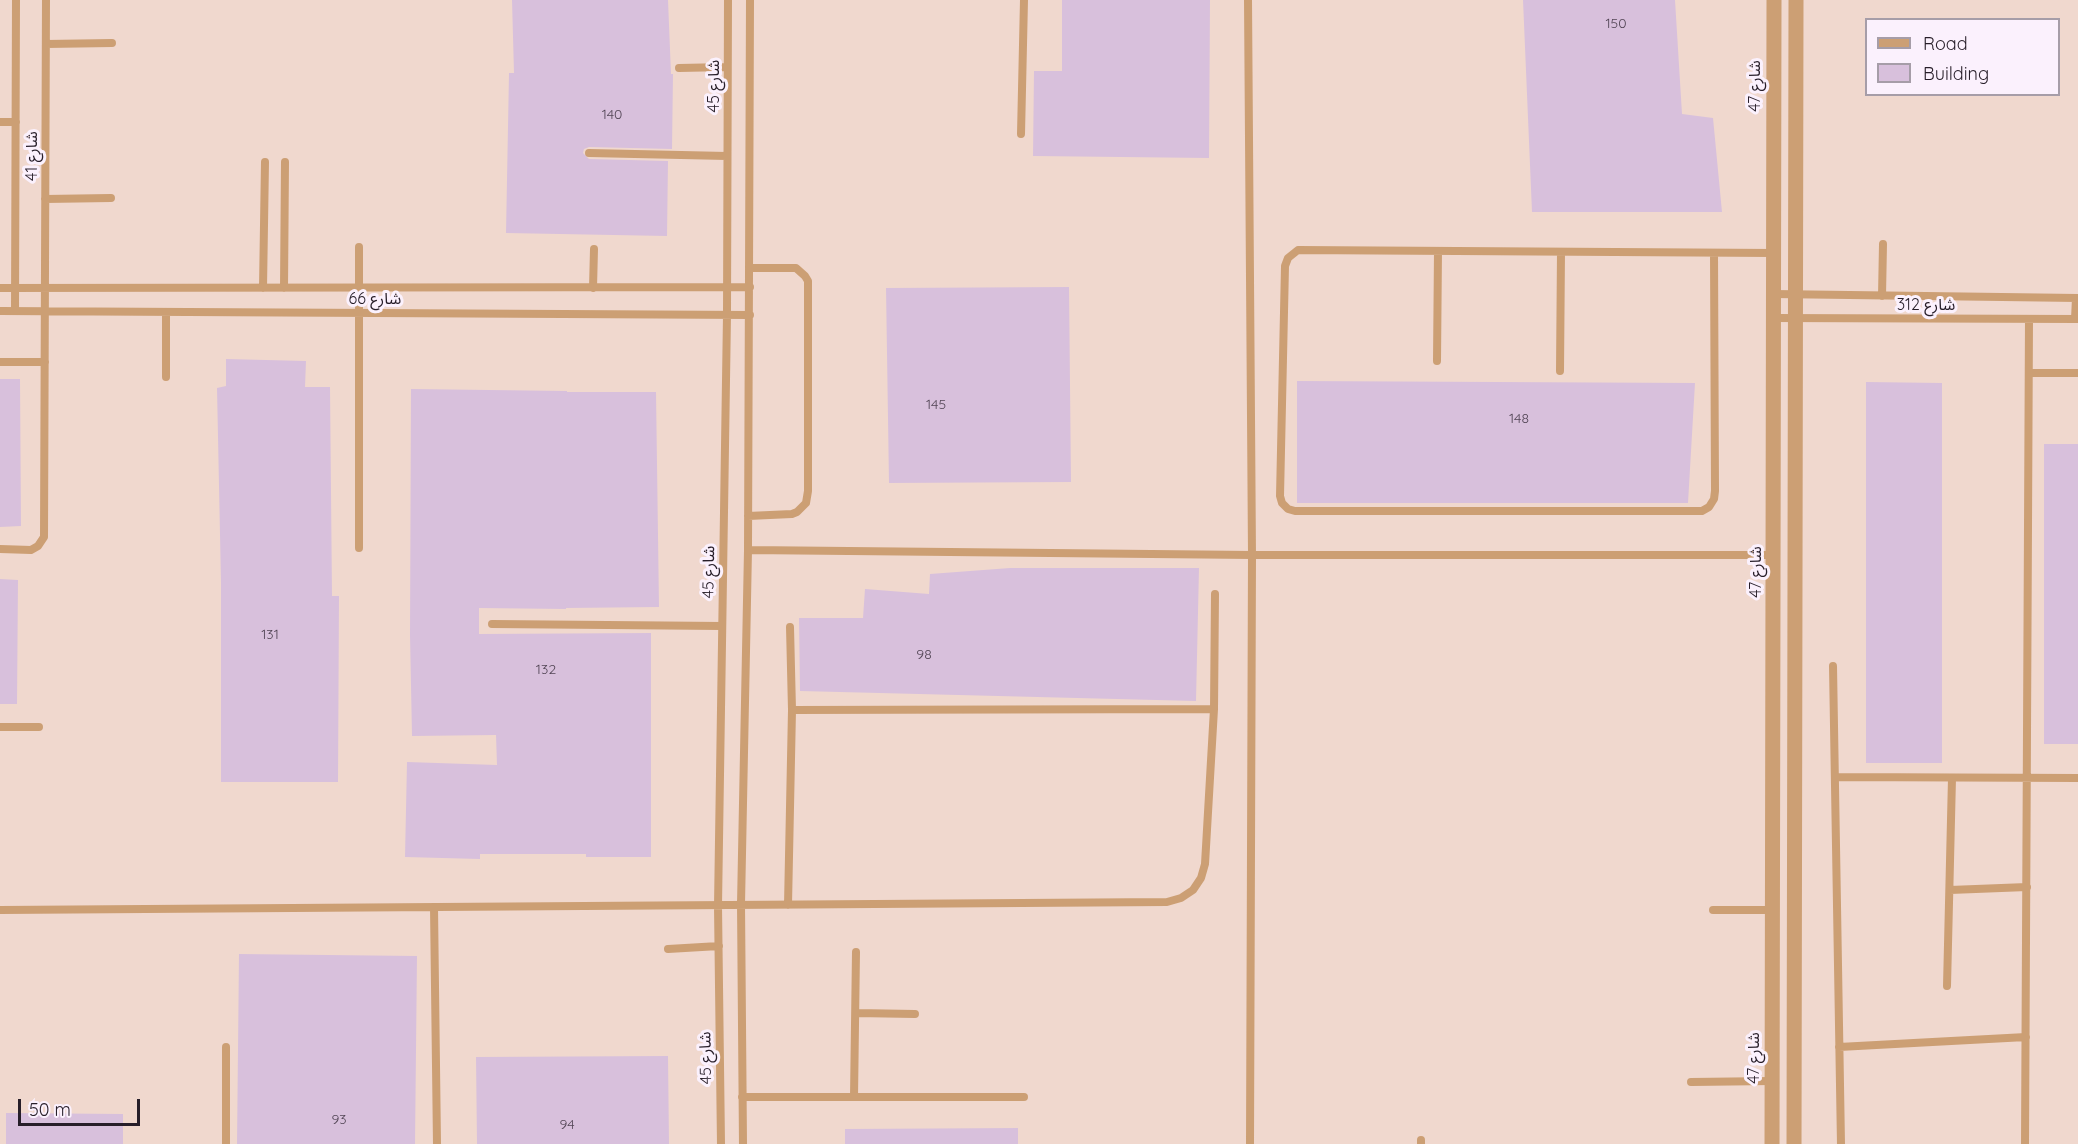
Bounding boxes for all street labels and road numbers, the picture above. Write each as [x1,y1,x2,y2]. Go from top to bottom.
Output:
street label: شارع 45 [704,60,724,112]
street label: شارع 47 [1745,60,1765,112]
street label: شارع 41 [22,131,42,181]
street label: شارع 66 [349,289,401,309]
street label: شارع 312 [1897,295,1955,315]
street label: شارع 45 [699,545,719,599]
street label: شارع 47 [1746,546,1766,598]
street label: شارع 45 [696,1031,716,1085]
street label: شارع 47 [1744,1032,1764,1084]

